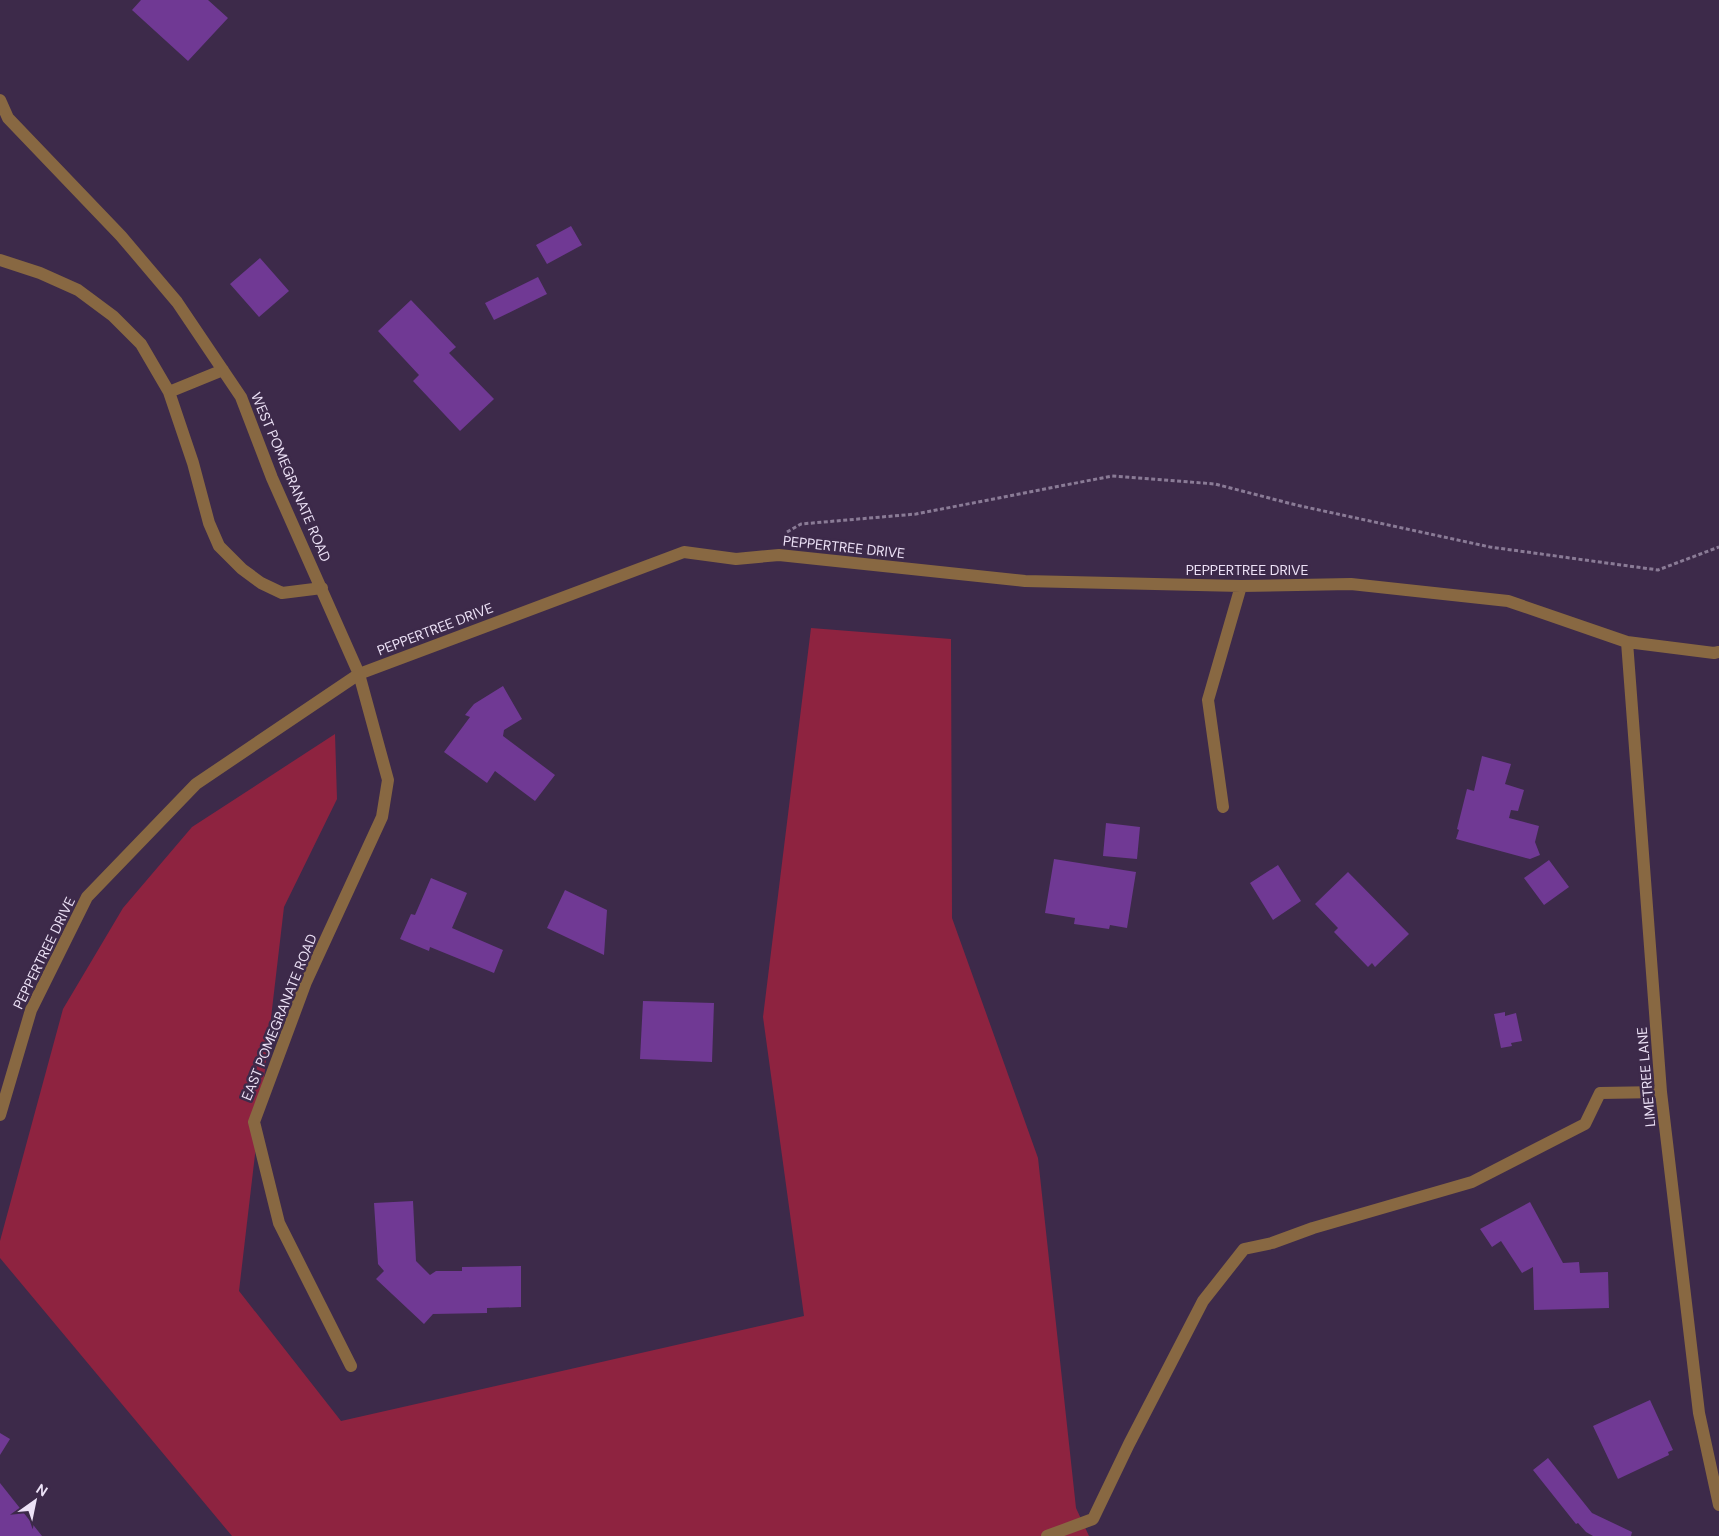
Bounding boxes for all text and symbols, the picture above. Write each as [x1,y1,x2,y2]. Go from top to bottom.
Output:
street label: WEST POMEGRANATE ROAD [247,389,335,565]
street label: PEPPERTREE DRIVE [782,532,906,562]
street label: PEPPERTREE DRIVE [1186,561,1308,579]
street label: PEPPERTREE DRIVE [374,599,496,659]
street label: PEPPERTREE DRIVE [9,894,79,1012]
street label: EAST POMEGRANATE ROAD [237,931,321,1103]
street label: LIMETREE LANE [1633,1026,1659,1128]
north arrow [10,1476,60,1526]
text: N [33,1480,51,1500]

